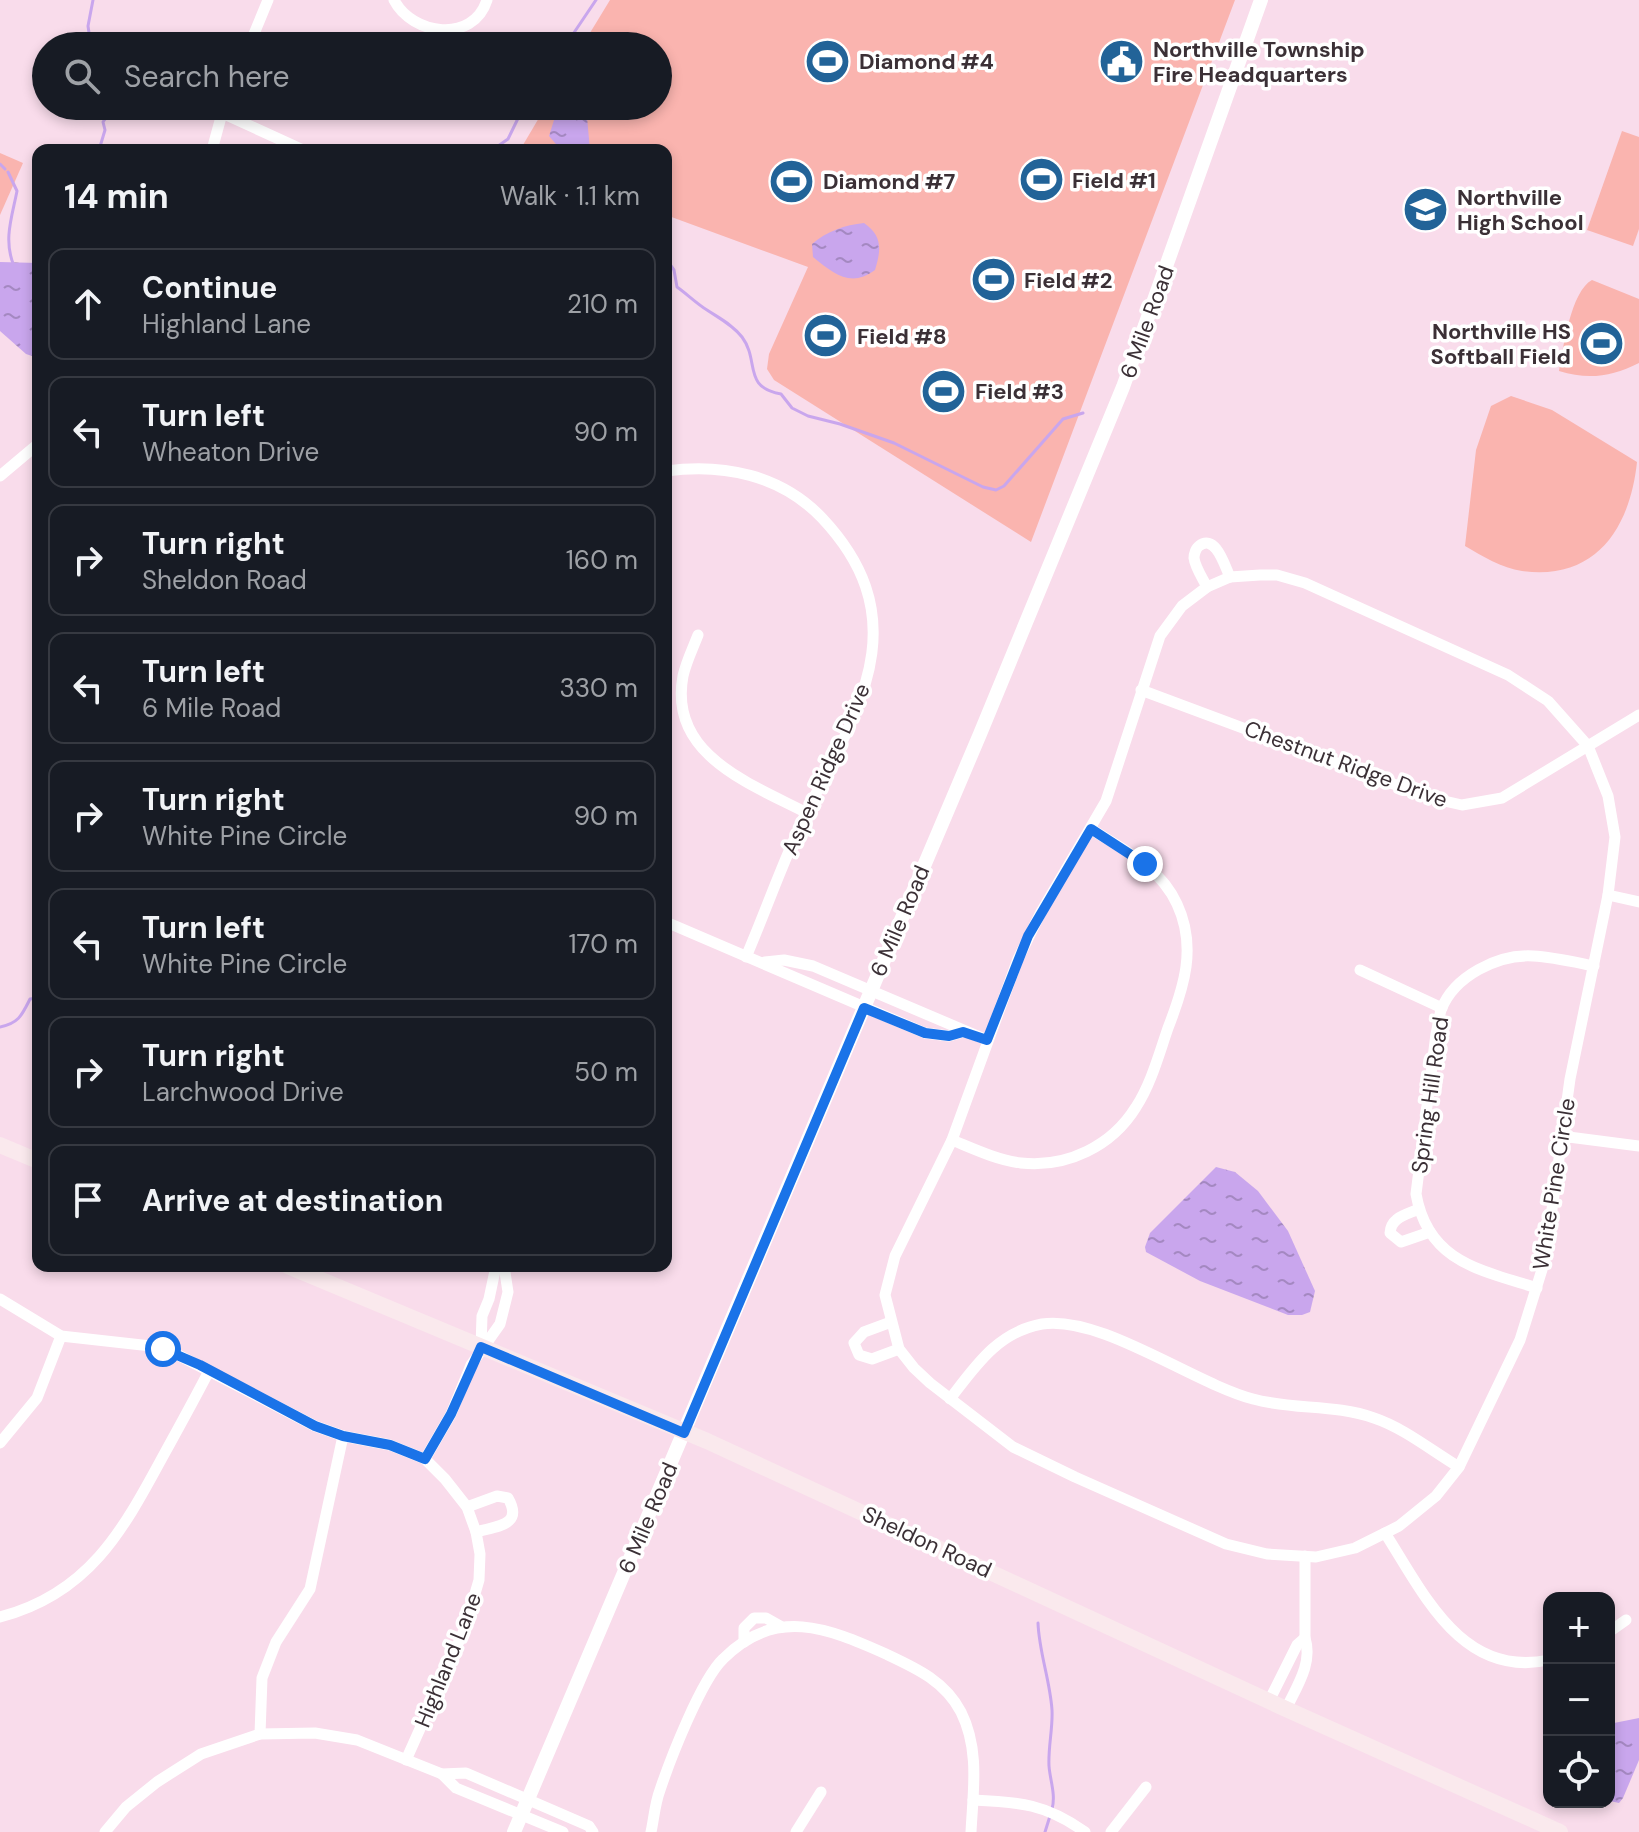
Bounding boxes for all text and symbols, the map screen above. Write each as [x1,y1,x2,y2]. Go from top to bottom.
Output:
search box [32,32,672,120]
place label: Northville Township Fire Headquarters [1153,35,1365,89]
sports icon: Diamond #4 [804,37,852,85]
public building icon: Northville Township Fire Headquarters [1098,38,1146,86]
place label: Diamond #4 [859,47,994,76]
icon: search [60,54,104,98]
text: Search here [124,57,290,96]
sports icon: Field #1 [1017,156,1065,204]
sports icon: Diamond #7 [768,157,816,205]
place label: Field #1 [1072,166,1156,195]
place label: Diamond #7 [823,167,956,196]
text: 14 min [64,174,169,219]
text: Walk · 1.1 km [500,179,640,213]
place label: Northville High School [1457,183,1584,237]
school or university icon: Northville High School [1402,186,1450,234]
sports icon: Field #2 [969,256,1017,304]
street label: 6 Mile Road [1113,262,1181,382]
place label: Field #2 [1024,266,1113,295]
text: Continue [142,268,277,307]
icon: ahead [66,282,110,326]
text: 210 m [567,287,638,321]
text: Highland Lane [142,307,311,341]
sports icon: Field #8 [802,312,850,360]
place label: Northville HS Softball Field [1431,317,1571,371]
sports icon: Northville HS Softball Field [1578,320,1626,368]
place label: Field #8 [857,322,947,351]
sports icon: Field #3 [920,367,968,415]
place label: Field #3 [975,377,1064,406]
text: Turn left [142,396,265,435]
icon: left [66,410,110,454]
text: 90 m [574,415,638,449]
text: Wheaton Drive [142,435,319,469]
text: Turn right [142,524,285,563]
icon: right [66,538,110,582]
text: 160 m [566,543,638,577]
text: Sheldon Road [142,563,307,597]
text: Turn left [142,652,265,691]
icon: left [66,666,110,710]
text: 330 m [559,671,638,705]
street label: Aspen Ridge Drive [775,679,877,859]
text: 6 Mile Road [142,691,281,725]
street label: Chestnut Ridge Drive [1240,714,1452,814]
text: Turn right [142,780,285,819]
icon: right [66,794,110,838]
text: 90 m [574,799,638,833]
text: White Pine Circle [142,819,347,853]
route end [1127,846,1163,882]
street label: 6 Mile Road [864,861,936,981]
text: Turn left [142,908,265,947]
icon: left [66,922,110,966]
text: 170 m [569,927,638,961]
text: White Pine Circle [142,947,347,981]
street label: Spring Hill Road [1405,1015,1455,1175]
text: Turn right [142,1036,285,1075]
icon: right [66,1050,110,1094]
text: 50 m [574,1055,638,1089]
text: Larchwood Drive [142,1075,344,1109]
street label: White Pine Circle [1526,1096,1582,1272]
icon: arrive [66,1178,110,1222]
text: Arrive at destination [142,1181,443,1220]
route start [145,1331,181,1367]
street label: 6 Mile Road [612,1458,684,1578]
street label: Sheldon Road [858,1499,996,1585]
street label: Highland Lane [408,1588,488,1732]
map controls [1543,1592,1615,1808]
button: + [1543,1592,1615,1664]
button: − [1543,1664,1615,1736]
button: locate [1543,1736,1615,1808]

